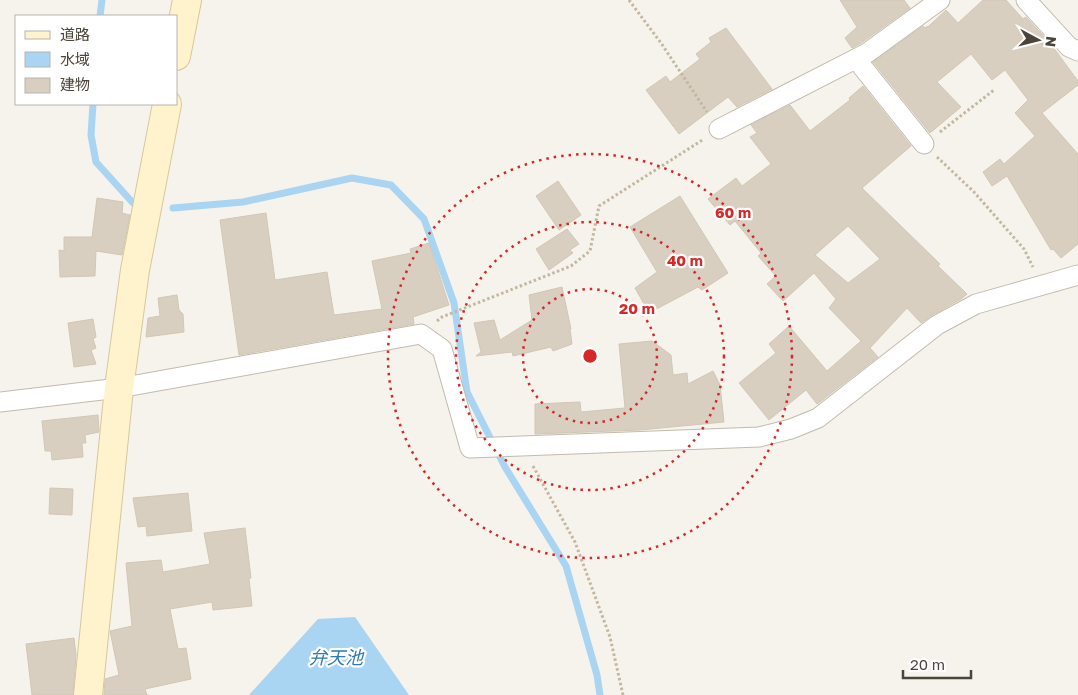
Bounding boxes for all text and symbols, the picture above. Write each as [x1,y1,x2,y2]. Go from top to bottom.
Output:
legend [15,15,178,105]
north arrow [1013,15,1063,65]
text: 道路 [60,25,90,43]
text: N [1042,35,1060,48]
text: 水域 [60,50,90,68]
text: 建物 [60,75,90,93]
text: 60 m [715,203,751,221]
text: 40 m [667,251,703,269]
text: 20 m [619,299,655,317]
centre of rings [581,347,599,365]
water label: 弁天池 [309,646,365,668]
scale bar [903,648,970,680]
text: 20 m [910,655,945,673]

